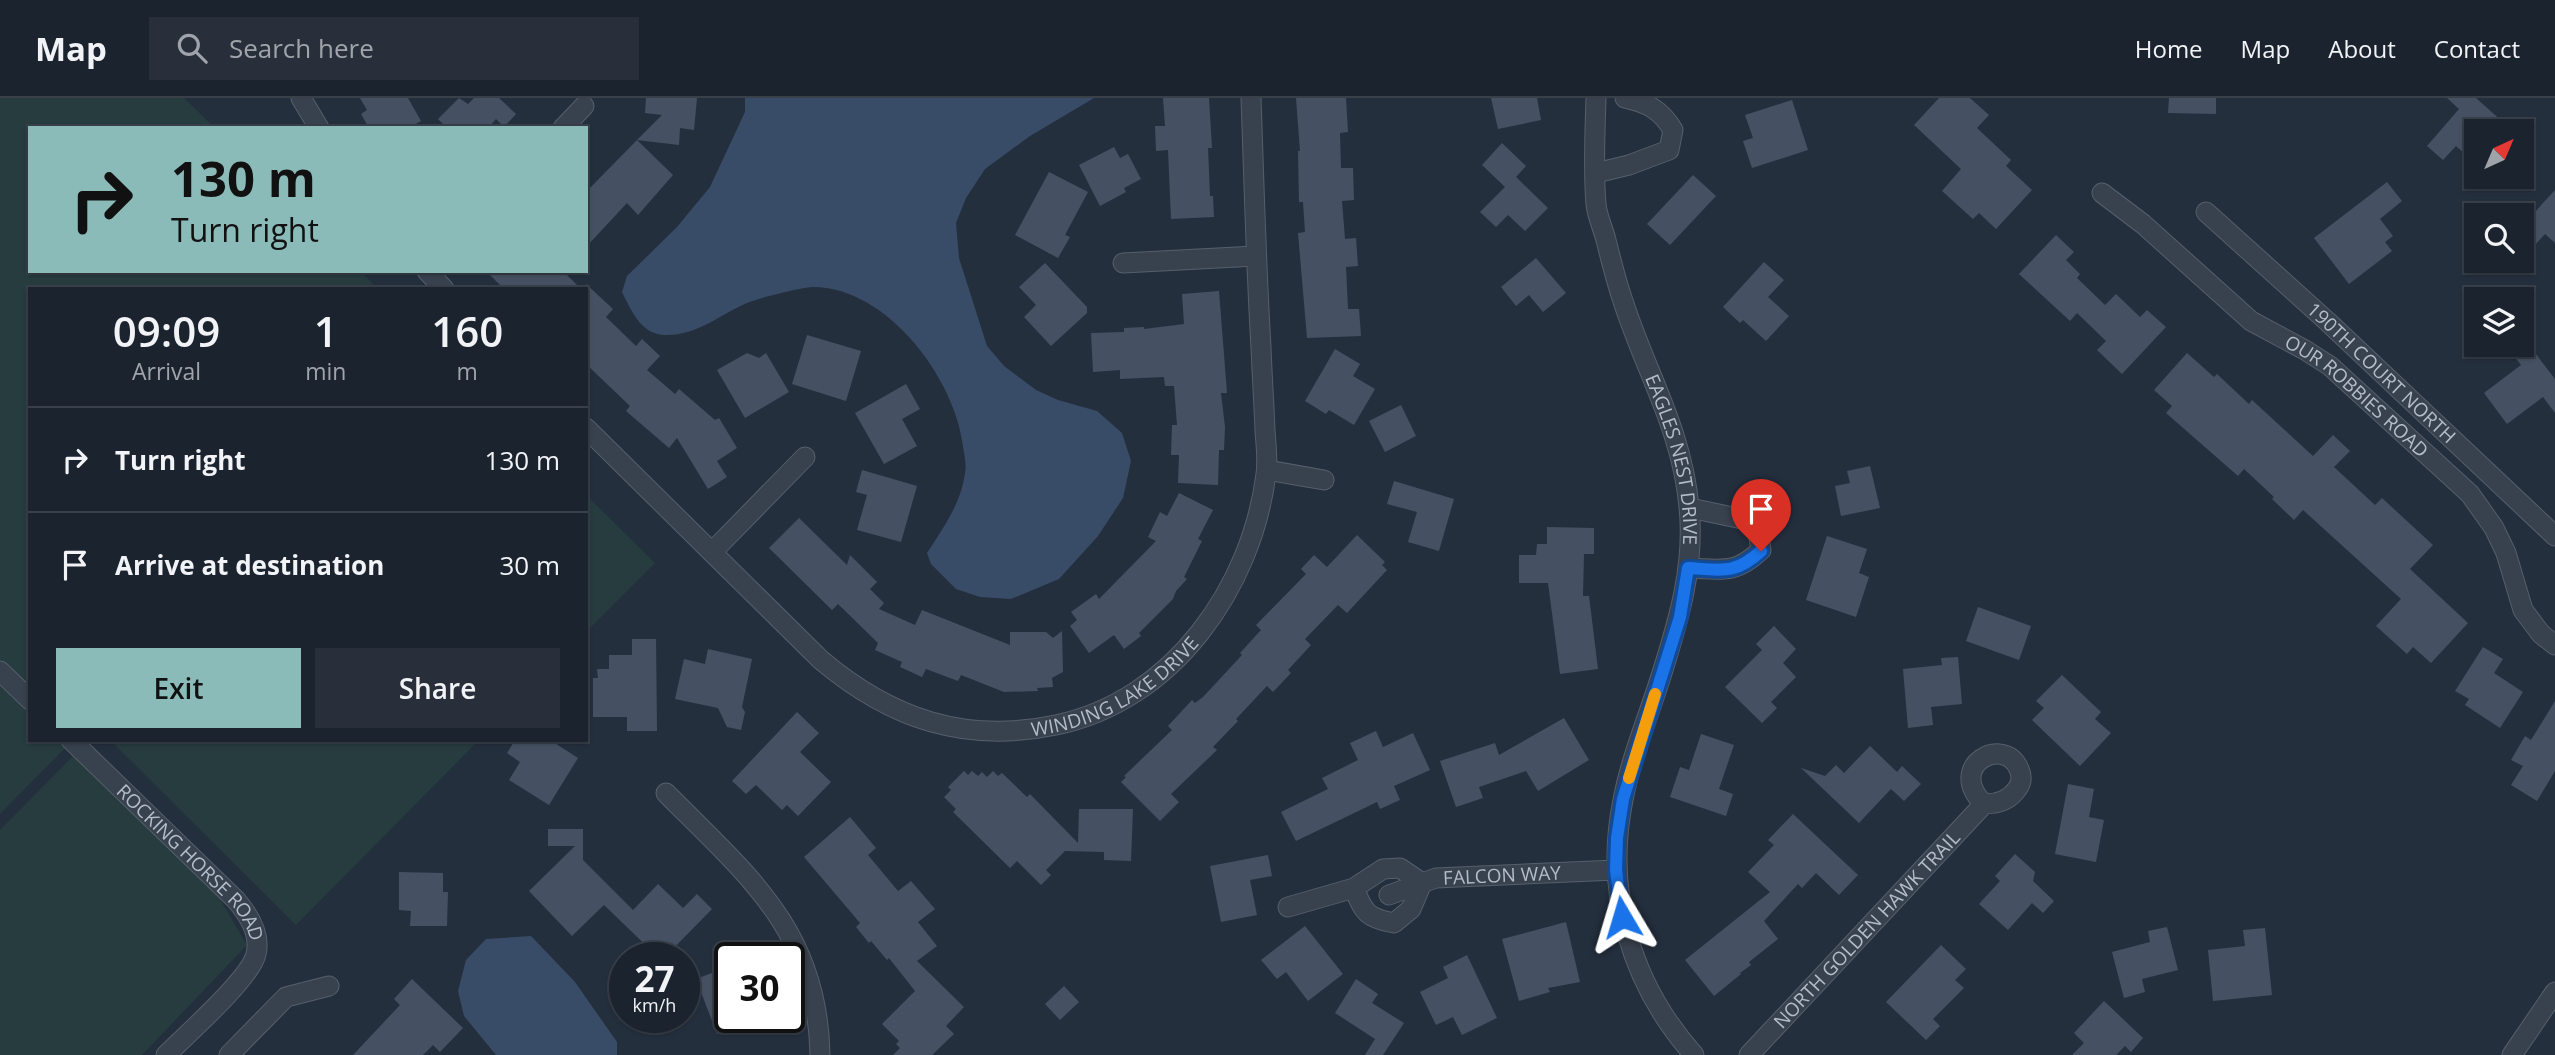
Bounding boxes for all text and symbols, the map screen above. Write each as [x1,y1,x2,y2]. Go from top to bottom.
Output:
search box [149,17,639,80]
text: Map [35,26,107,71]
icon: search [173,29,211,67]
text: Search here [229,30,374,66]
text: Home [2135,32,2203,65]
text: Map [2241,32,2290,65]
text: About [2328,32,2396,65]
text: Contact [2434,32,2520,65]
north arrow [2464,119,2534,189]
map controls [2464,119,2534,357]
text: 130 m [171,145,316,211]
icon: right [56,154,147,245]
button: search [2464,203,2534,273]
text: Turn right [171,208,319,251]
button: layers [2464,287,2534,357]
street label: 190TH COURT NORTH [2302,296,2462,449]
text: 09:09 [113,302,220,359]
text: 1 [314,302,338,359]
text: 160 [431,302,503,359]
street label: OUR ROBBIES ROAD [2280,329,2434,463]
text: Arrival [132,355,201,387]
text: min [305,355,346,387]
text: m [457,355,478,387]
street label: EAGLES NEST DRIVE [1639,370,1703,545]
icon: right [56,441,94,479]
text: Turn right [115,442,246,478]
text: 130 m [485,442,560,478]
pin [1731,479,1791,551]
icon: arrive [1742,490,1780,528]
icon: arrive [56,546,94,584]
text: Arrive at destination [115,547,384,583]
text: 30 m [499,547,560,583]
street label: WINDING LAKE DRIVE [1029,631,1204,742]
button: Exit [56,648,301,728]
button: Share [315,648,560,728]
street label: ROCKING HORSE ROAD [111,778,270,943]
street label: NORTH GOLDEN HAWK TRAIL [1768,825,1966,1034]
street label: FALCON WAY [1442,859,1562,891]
position arrow [1585,880,1659,954]
speed limit sign: 30 [714,942,805,1033]
text: 27 [634,955,675,1002]
text: km/h [633,993,676,1017]

